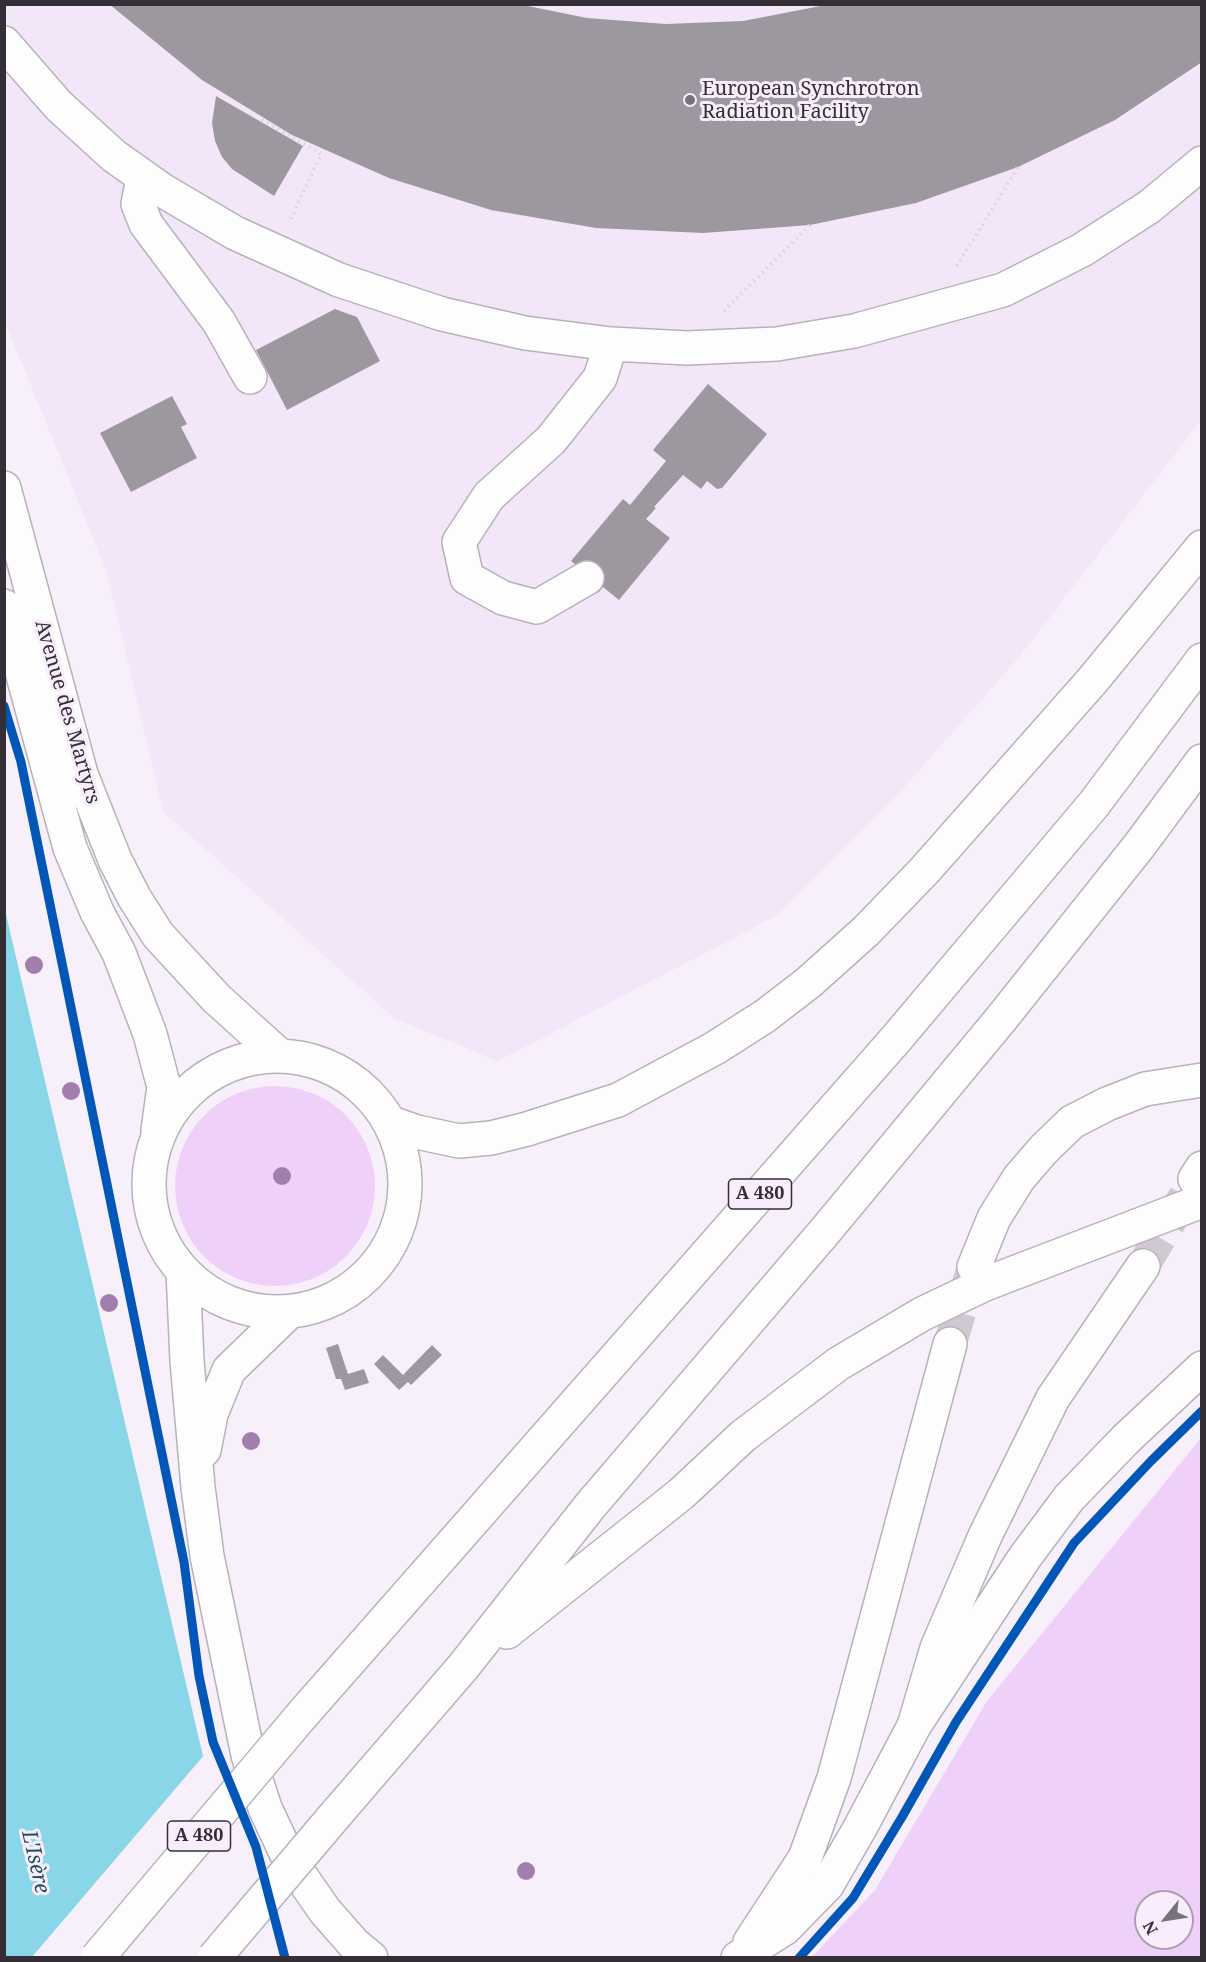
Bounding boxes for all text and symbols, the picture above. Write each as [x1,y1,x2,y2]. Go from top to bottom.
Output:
place label: European Synchrotron Radiation Facility [702,77,920,124]
marker: European Synchrotron Radiation Facility [683,93,697,107]
street label: Avenue des Martyrs [29,617,105,807]
road number: A 480 [728,1179,792,1209]
road number: A 480 [168,1821,230,1851]
water label: L'Isère [16,1828,54,1896]
north arrow [1134,1890,1194,1950]
text: N [1137,1917,1163,1939]

